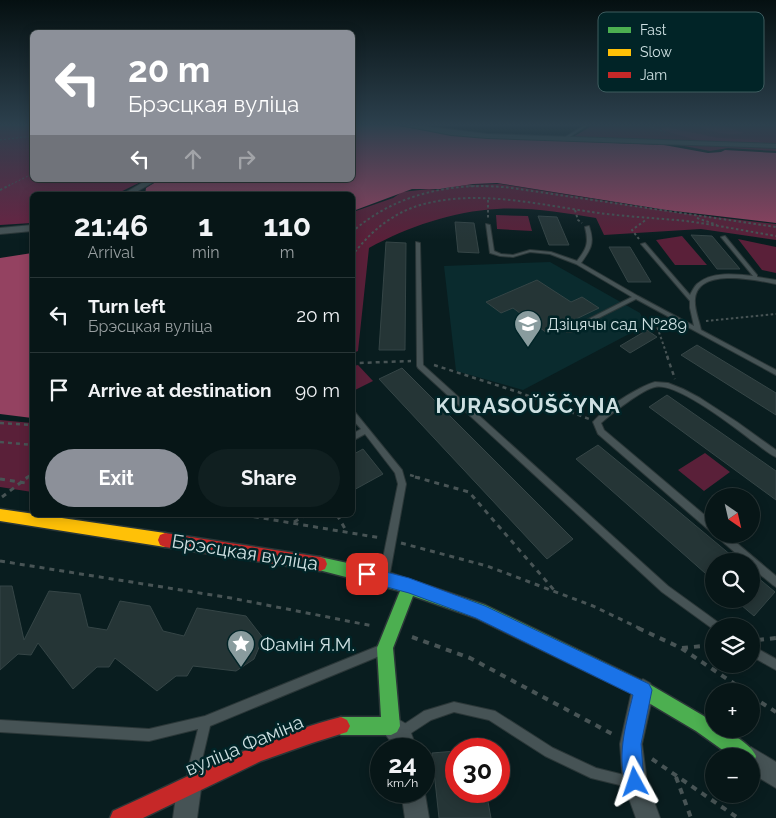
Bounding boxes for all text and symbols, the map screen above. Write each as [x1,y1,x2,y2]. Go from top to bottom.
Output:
legend [598,12,764,92]
text: Fast [640,22,667,38]
text: Slow [640,44,672,60]
text: 20 m [128,49,210,90]
icon: left [45,50,110,115]
text: Jam [640,67,667,83]
text: Брэсцкая вуліца [128,91,299,117]
icon: left [126,145,154,173]
icon: ahead [179,145,207,173]
icon: right [232,145,260,173]
text: 21:46 [74,208,148,243]
text: 1 [198,208,213,243]
text: 110 [263,208,311,243]
text: Arrival [88,243,134,262]
text: min [192,243,219,262]
text: m [280,243,295,262]
text: Turn left [88,295,165,317]
icon: left [45,301,73,329]
text: 20 m [296,304,340,326]
school or university icon: Дзіцячы сад №289 [513,309,543,348]
place label: Дзіцячы сад №289 [547,315,687,334]
text: Брэсцкая вуліца [88,317,212,336]
icon: arrive [45,376,73,404]
text: Arrive at destination [88,379,272,401]
text: 90 m [295,379,340,401]
district label: KURASOŬŠČYNA [435,393,621,418]
button: Exit [45,449,188,507]
button: Share [198,449,340,507]
north arrow [705,488,760,542]
map controls [705,488,760,803]
street label: Брэсцкая вуліца [170,530,320,574]
pin [346,553,388,595]
button: search [705,553,760,608]
icon: arrive [353,560,381,588]
button: layers [705,618,760,673]
place icon: Фамін Я.М. [226,629,256,668]
place label: Фамін Я.М. [260,633,355,655]
button: + [705,683,760,738]
street label: вуліца Фаміна [182,710,306,780]
speed limit sign: 30 [445,738,510,803]
button: − [705,748,760,803]
text: 24 [388,749,417,779]
position arrow [608,755,660,807]
text: km/h [387,776,418,790]

